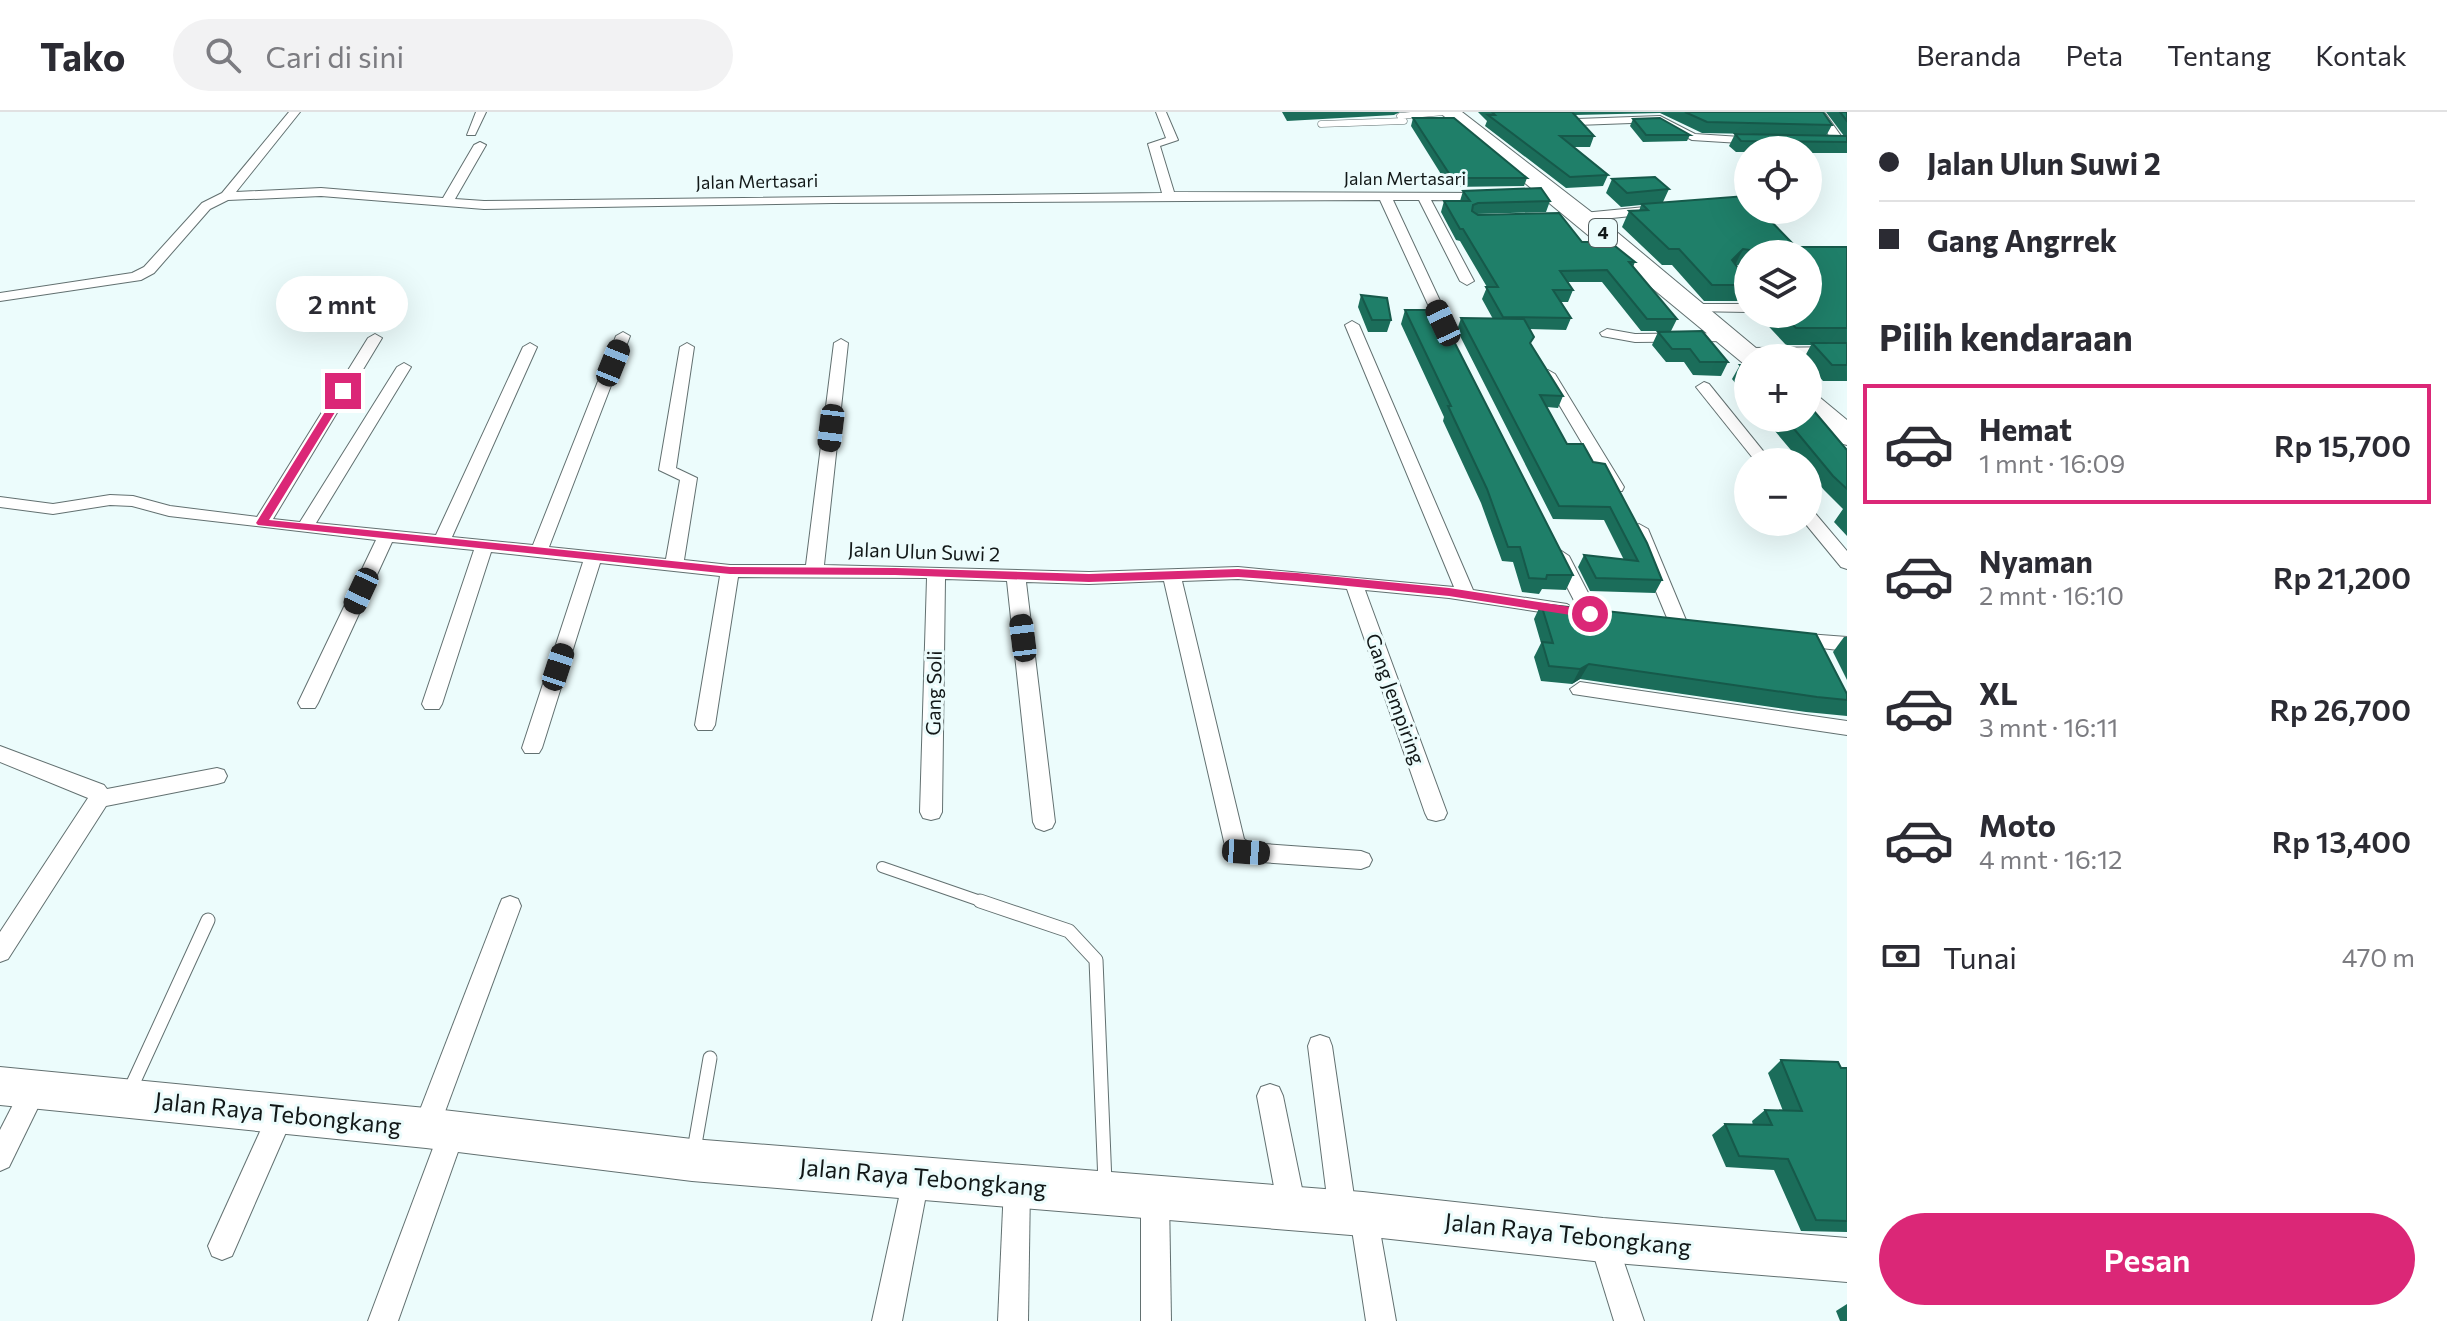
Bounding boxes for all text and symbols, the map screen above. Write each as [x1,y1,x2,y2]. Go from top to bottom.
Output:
search box [173,19,733,91]
text: Tako [40,32,125,79]
icon: search [201,33,245,77]
text: Cari di sini [265,37,404,74]
text: Beranda [1916,38,2021,72]
text: Peta [2065,38,2123,72]
text: Tentang [2167,38,2271,72]
text: Kontak [2315,38,2407,72]
map controls [1734,136,1822,536]
button: locate [1734,136,1822,224]
text: Jalan Ulun Suwi 2 [1927,144,2161,181]
street label: Jalan Mertasari [1344,167,1466,189]
street label: Jalan Mertasari [696,169,818,193]
road number: 4 [1589,219,1617,247]
text: Gang Angrrek [1927,221,2117,258]
button: layers [1734,240,1822,328]
callout: 2 mnt [277,275,409,331]
text: 2 mnt [308,288,376,319]
car [1422,296,1464,350]
text: Pilih kendaraan [1879,314,2133,358]
car [593,336,633,390]
button: + [1734,344,1822,432]
route end [325,373,361,409]
car [816,403,846,453]
icon: car [1883,408,1955,480]
text: Hemat [1979,410,2072,447]
text: Rp 15,700 [2274,426,2411,463]
text: 1 mnt · 16:09 [1979,447,2125,478]
button: − [1734,448,1822,536]
street label: Jalan Ulun Suwi 2 [848,536,1001,566]
icon: car [1883,540,1955,612]
text: Nyaman [1979,542,2093,579]
text: Rp 21,200 [2273,558,2411,595]
car [340,564,382,618]
text: 2 mnt · 16:10 [1979,579,2124,610]
route start [1572,596,1608,632]
car [1008,613,1038,663]
street label: Gang Jempiring [1361,630,1431,767]
car [539,640,577,694]
street label: Gang Soli [920,650,946,736]
icon: car [1883,672,1955,744]
text: XL [1979,674,2018,711]
text: Rp 26,700 [2269,690,2411,727]
text: 3 mnt · 16:11 [1979,711,2118,742]
icon: car [1883,804,1955,876]
text: Moto [1979,806,2056,843]
text: Rp 13,400 [2272,822,2411,859]
car [1221,838,1271,866]
text: 4 mnt · 16:12 [1979,843,2122,874]
icon: cash [1879,934,1923,978]
text: Tunai [1943,938,2017,975]
text: 470 m [2342,941,2415,972]
street label: Jalan Raya Tebongkang [153,1085,403,1140]
street label: Jalan Raya Tebongkang [798,1151,1048,1202]
street label: Jalan Raya Tebongkang [1443,1206,1693,1261]
button: Pesan [1879,1213,2415,1305]

